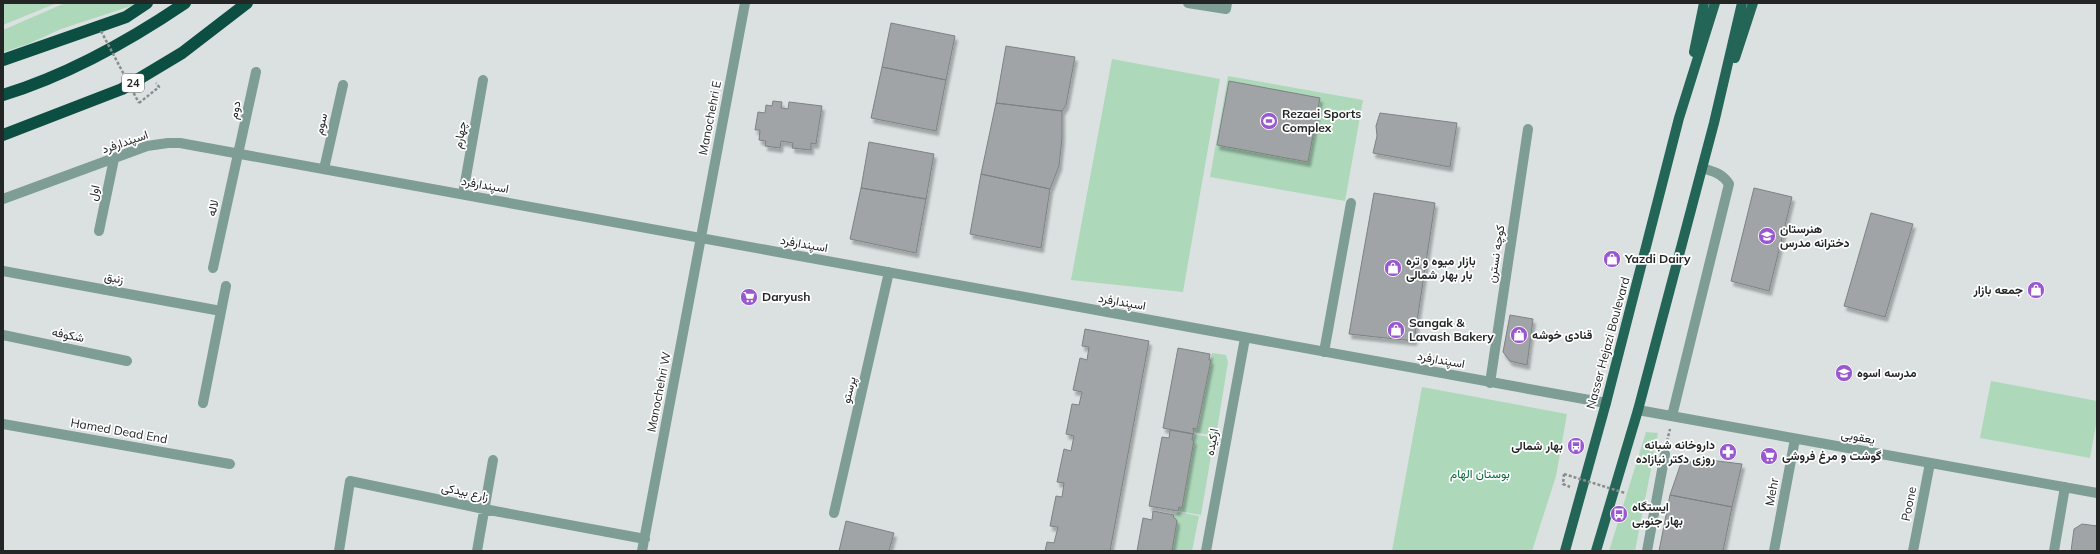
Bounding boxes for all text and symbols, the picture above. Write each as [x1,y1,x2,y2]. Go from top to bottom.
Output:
road number: 24 [122,74,144,92]
street label: Manochehri E [695,80,724,156]
street label: دوم [225,99,245,121]
place label: Rezaei Sports Complex [1282,106,1361,135]
sports icon: Rezaei Sports Complex [1259,111,1279,131]
street label: سوم [311,112,331,136]
street label: چهارم [450,120,470,150]
street label: اسپندارفرد [100,127,150,157]
street label: اسپندارفرد [460,173,510,197]
street label: اول [85,184,103,202]
street label: لاله [203,198,222,218]
place label: هنرستان دخترانه مدرس [1780,221,1850,251]
street label: کوچه نسترن [1484,224,1508,284]
school or university icon: هنرستان دخترانه مدرس [1757,226,1777,246]
street label: اسپندارفرد [779,232,829,256]
shop icon: Yazdi Dairy [1602,249,1622,269]
place label: Yazdi Dairy [1624,251,1691,266]
place label: بازار میوه و تره بار بهار شمالی [1406,253,1476,283]
shop icon: بازار میوه و تره بار بهار شمالی [1383,258,1403,278]
street label: زنبق [103,268,125,288]
street label: Nasser Hejazi Boulevard [1583,275,1632,411]
shop icon: جمعه‌ بازار [2026,280,2046,300]
place label: جمعه‌ بازار [1972,282,2023,298]
supermarket icon: Daryush [739,287,759,307]
place label: Daryush [762,289,811,304]
street label: اسپندارفرد [1097,290,1147,314]
place label: Sangak & Lavash Bakery [1409,315,1494,344]
shop icon: Sangak & Lavash Bakery [1386,320,1406,340]
street label: شکوفه [50,324,86,346]
shop icon: قنادی خوشه [1509,325,1529,345]
place label: قنادی خوشه [1532,327,1593,343]
street label: اسپندارفرد [1416,348,1466,372]
street label: Manochehri W [643,350,674,433]
school or university icon: مدرسه اسوه [1834,363,1854,383]
place label: مدرسه اسوه [1857,365,1917,381]
street label: پرستو [838,375,860,405]
street label: Hamed Dead End [69,415,169,446]
street label: یعقوبی [1840,426,1877,448]
street label: ارکیده [1202,427,1222,457]
bus stop icon: بهار شمالی [1566,436,1586,456]
place label: داروخانه شبانه روزی دکتر نیازاده [1636,437,1715,467]
place label: بهار شمالی [1511,438,1563,454]
pharmacy icon: داروخانه شبانه روزی دکتر نیازاده [1718,442,1738,462]
supermarket icon: گوشت و مرغ فروشی [1759,446,1779,466]
place label: گوشت و مرغ فروشی [1782,448,1882,464]
park label: بوستان الهام [1450,466,1510,482]
street label: Mehr [1762,476,1781,507]
street label: زارع بیدکی [440,479,490,506]
street label: Poone [1898,485,1919,522]
place label: ایستگاه بهار جنوبی [1632,499,1683,529]
bus stop icon: ایستگاه بهار جنوبی [1609,504,1629,524]

